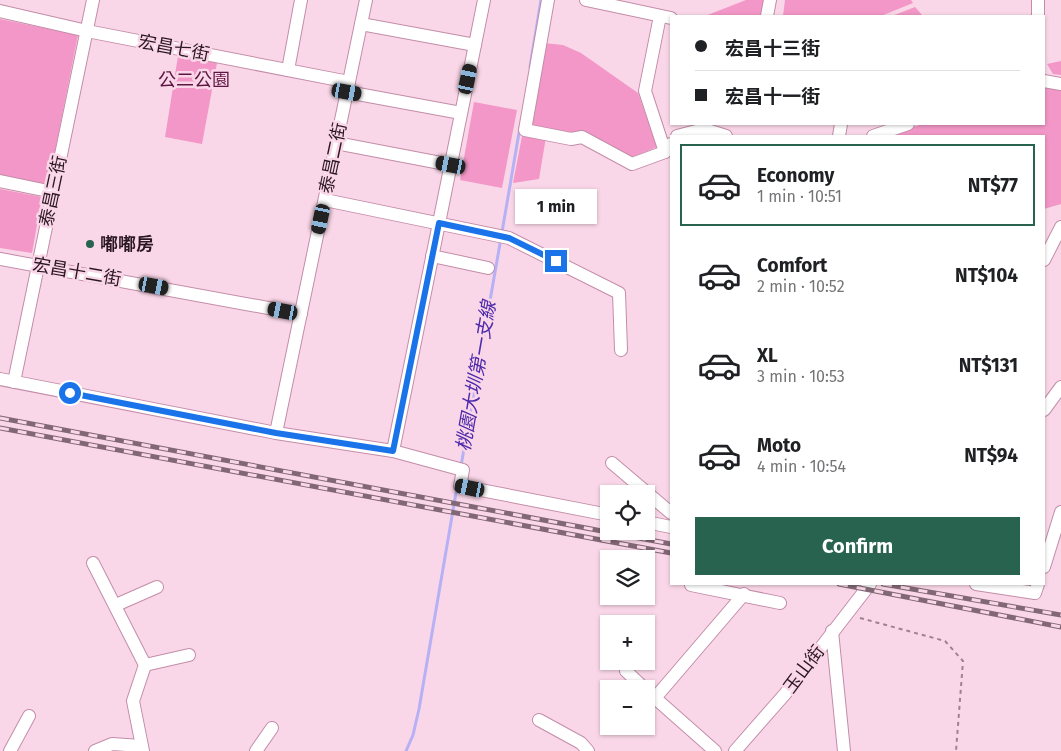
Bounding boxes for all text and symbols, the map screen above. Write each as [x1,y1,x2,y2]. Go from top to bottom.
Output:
street label: 宏昌七街 [137,30,211,66]
text: 宏昌十三街 [725,37,820,60]
car [457,63,478,95]
park label: 公二公園 [158,69,230,91]
car [330,82,363,102]
text: 宏昌十一街 [725,85,820,108]
street label: 泰昌二街 [315,120,351,196]
street label: 泰昌三街 [35,153,71,229]
car [434,155,467,175]
icon: car [697,163,742,208]
text: Economy [757,164,834,187]
text: NT$77 [968,174,1018,197]
text: 1 min · 10:51 [757,187,842,206]
callout: 1 min [515,188,597,224]
text: 1 min [537,197,575,216]
car [310,203,331,235]
place label: 嘟嘟房 [100,233,154,255]
marker: 嘟嘟房 [84,238,96,250]
route end [545,250,567,272]
street label: 宏昌十二街 [31,253,123,291]
icon: car [697,253,742,298]
text: Comfort [757,254,827,277]
text: NT$104 [955,264,1018,287]
car [137,276,170,296]
text: 2 min · 10:52 [757,277,845,296]
water label: 桃園大圳第一支線 [451,297,501,453]
car [266,301,299,321]
icon: car [697,343,742,388]
text: XL [757,344,778,367]
text: NT$131 [959,354,1018,377]
text: 3 min · 10:53 [757,367,845,386]
route start [59,382,81,404]
icon: car [697,433,742,478]
text: Moto [757,434,801,457]
text: NT$94 [964,444,1018,467]
text: 4 min · 10:54 [757,457,846,476]
car [453,478,486,498]
map controls [600,485,655,735]
button: locate [600,485,655,540]
button: Confirm [695,517,1020,575]
button: layers [600,550,655,605]
button: + [600,615,655,670]
street label: 玉山街 [779,641,829,697]
button: − [600,680,655,735]

